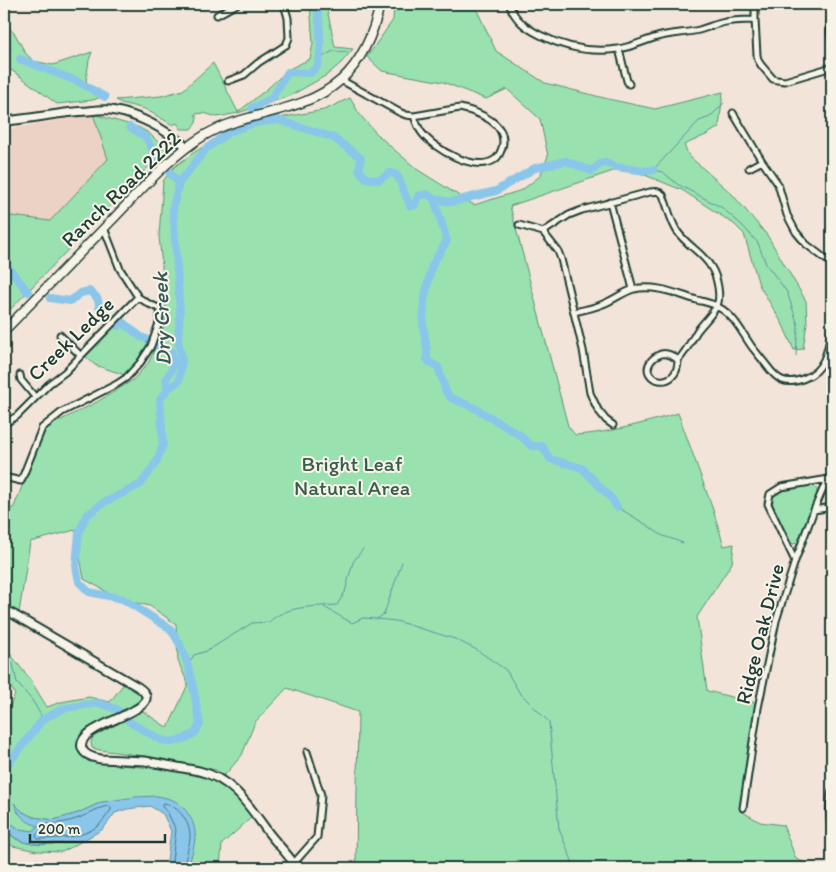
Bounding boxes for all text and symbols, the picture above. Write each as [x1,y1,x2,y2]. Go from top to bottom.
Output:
street label: Ranch Road 2222 [56,125,185,252]
water label: Dry Creek [146,270,177,366]
street label: Creek Ledge [22,291,119,386]
park label: Bright Leaf Natural Area [294,451,410,500]
street label: Ridge Oak Drive [730,561,789,707]
scale bar [30,812,165,844]
text: 200 m [38,820,81,838]

